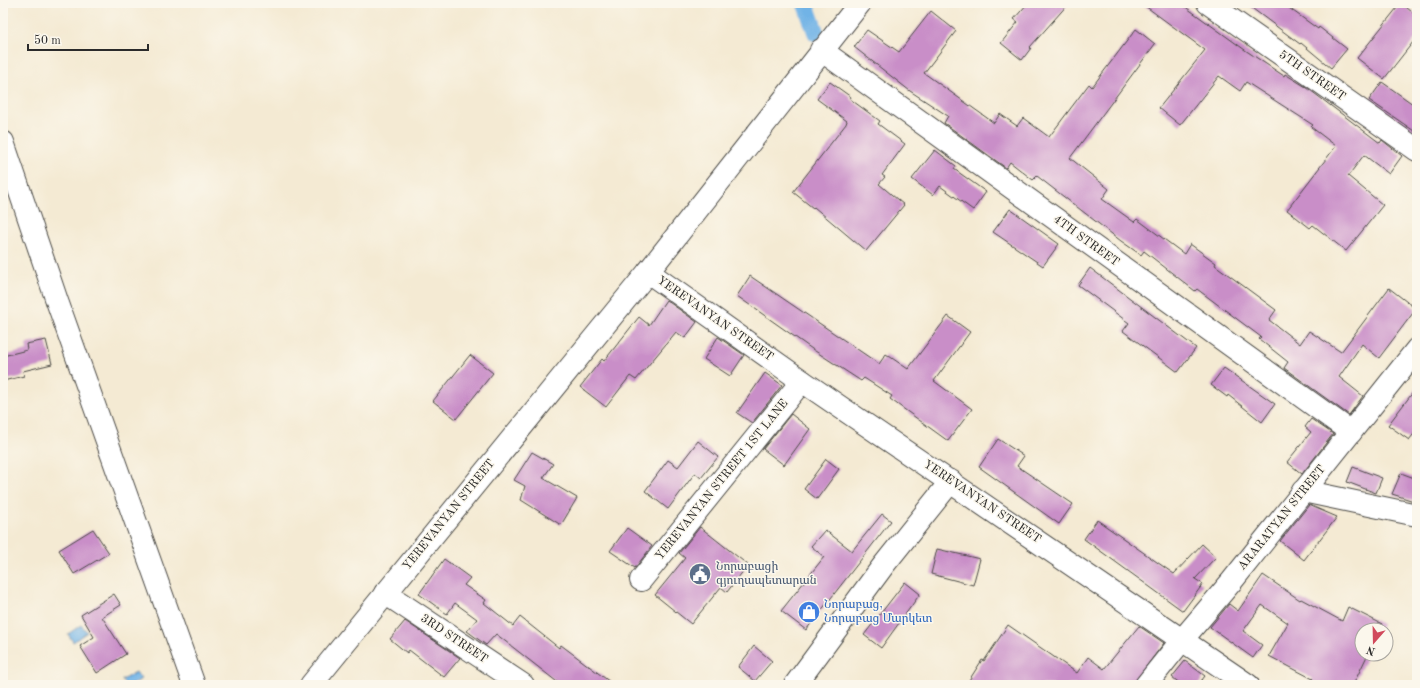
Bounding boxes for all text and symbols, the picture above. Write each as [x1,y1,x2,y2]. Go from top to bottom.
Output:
scale bar [28,26,148,52]
text: 50 m [34,34,61,47]
street label: 5TH STREET [1277,48,1348,103]
street label: 4TH STREET [1051,213,1121,269]
street label: YEREVANYAN STREET [655,274,775,364]
street label: YEREVANYAN STREET 1ST LANE [653,397,791,563]
street label: YEREVANYAN STREET [401,457,497,573]
street label: YEREVANYAN STREET [921,458,1043,546]
street label: ARARATYAN STREET [1236,463,1328,573]
public building icon: Նորաբացի գյուղապետարան [687,561,713,587]
place label: Նորաբացի գյուղապետարան [716,561,817,587]
shop icon: Նորաբաց, Նորաբաց Մարկետ [796,599,822,625]
place label: Նորաբաց, Նորաբաց Մարկետ [824,599,932,625]
street label: 3RD STREET [418,612,490,666]
north arrow [1354,622,1394,662]
text: N [1365,643,1377,657]

